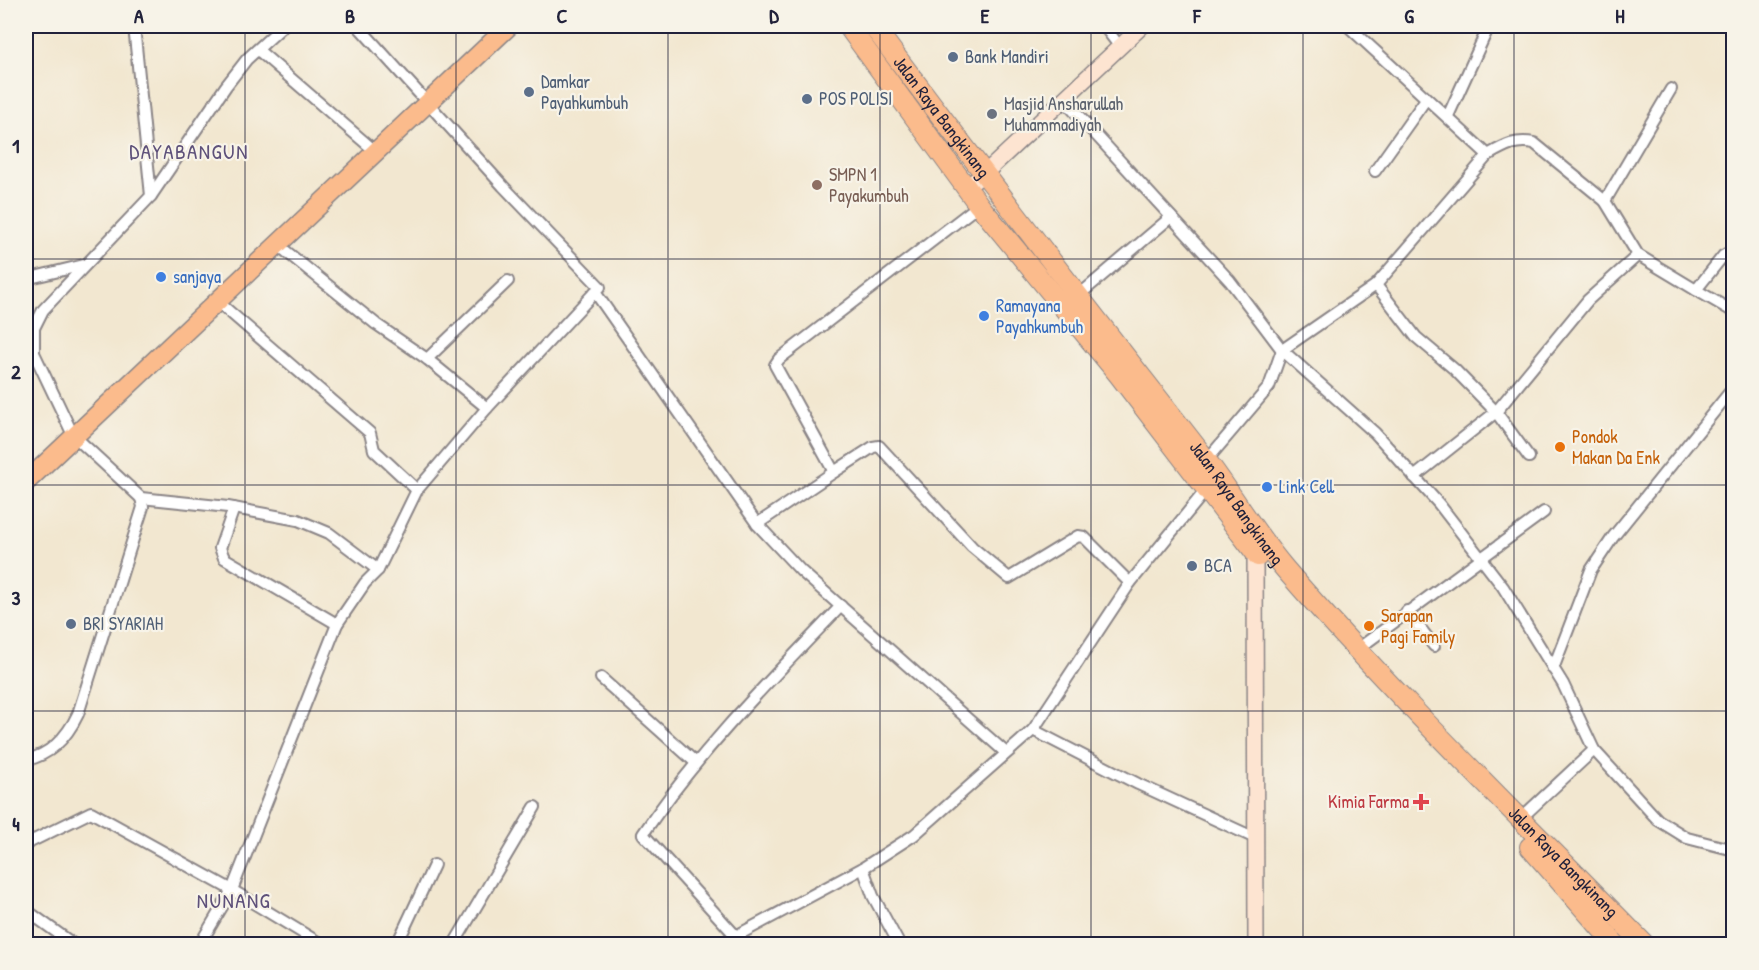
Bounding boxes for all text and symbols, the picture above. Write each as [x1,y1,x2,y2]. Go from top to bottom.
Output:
text: A [134,2,144,29]
text: B [345,2,355,29]
text: C [557,2,568,29]
text: D [769,2,779,29]
text: E [981,2,990,29]
text: F [1192,2,1202,29]
text: G [1404,2,1414,29]
text: H [1615,2,1625,29]
place label: Bank Mandiri [965,44,1049,69]
street label: Jalan Raya Bangkinang [888,50,996,183]
marker: Bank Mandiri [946,50,960,64]
place label: Damkar Payahkumbuh [541,69,628,115]
marker: Damkar Payahkumbuh [522,85,536,99]
place label: POS POLISI [819,86,892,111]
place label: Masjid Ansharullah Muhammadiyah [1004,91,1124,137]
marker: POS POLISI [800,92,814,106]
marker: Masjid Ansharullah Muhammadiyah [985,107,999,121]
text: 1 [12,132,20,159]
district label: DAYABANGUN [129,137,249,166]
place label: SMPN 1 Payakumbuh [829,162,909,208]
marker: SMPN 1 Payakumbuh [810,178,824,192]
place label: sanjaya [173,264,221,289]
marker: sanjaya [154,270,168,284]
place label: Ramayana Payahkumbuh [996,293,1083,339]
marker: Ramayana Payahkumbuh [977,309,991,323]
text: 2 [11,358,21,385]
place label: Pondok Makan Da Enk [1572,424,1660,470]
street label: Jalan Raya Bangkinang [1184,436,1290,570]
marker: Pondok Makan Da Enk [1553,440,1567,454]
place label: Link Cell [1279,474,1335,499]
marker: Link Cell [1260,480,1274,494]
place label: BCA [1204,553,1232,578]
marker: BCA [1185,559,1199,573]
text: 3 [12,584,21,611]
place label: Sarapan Pagi Family [1381,603,1456,649]
place label: BRI SYARIAH [83,611,163,636]
marker: BRI SYARIAH [64,617,78,631]
marker: Sarapan Pagi Family [1362,619,1376,633]
place label: Kimia Farma [1328,789,1409,814]
marker: Kimia Farma [1414,795,1428,809]
street label: Jalan Raya Bangkinang [1503,801,1624,923]
text: 4 [12,810,20,837]
district label: NUNANG [197,886,271,915]

